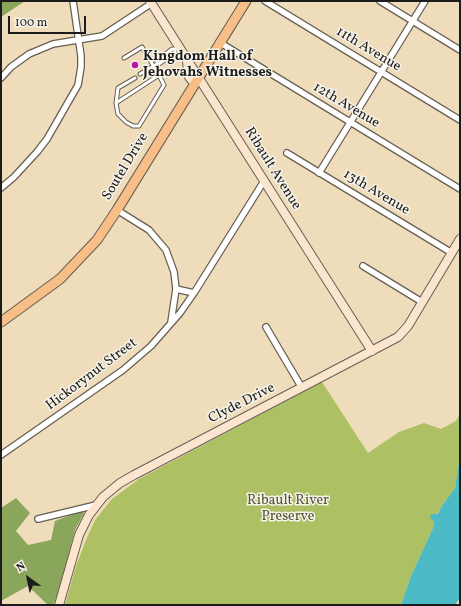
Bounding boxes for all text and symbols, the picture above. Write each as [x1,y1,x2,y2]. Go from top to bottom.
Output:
scale bar [10,8,88,34]
text: 100 m [15,15,47,31]
street label: 11th Avenue [333,24,403,76]
place label: Kingdom Hall of Jehovahs Witnesses [143,49,272,82]
marker: Kingdom Hall of Jehovahs Witnesses [130,60,140,70]
street label: 12th Avenue [310,80,382,132]
street label: Ribault Avenue [240,125,304,213]
street label: Soutel Drive [99,130,153,204]
street label: 13th Avenue [340,167,412,219]
street label: Hickorynut Street [43,335,141,415]
street label: Clyde Drive [206,380,278,428]
park label: Ribault River Preserve [247,493,329,526]
north arrow [8,558,48,598]
text: N [14,559,29,576]

